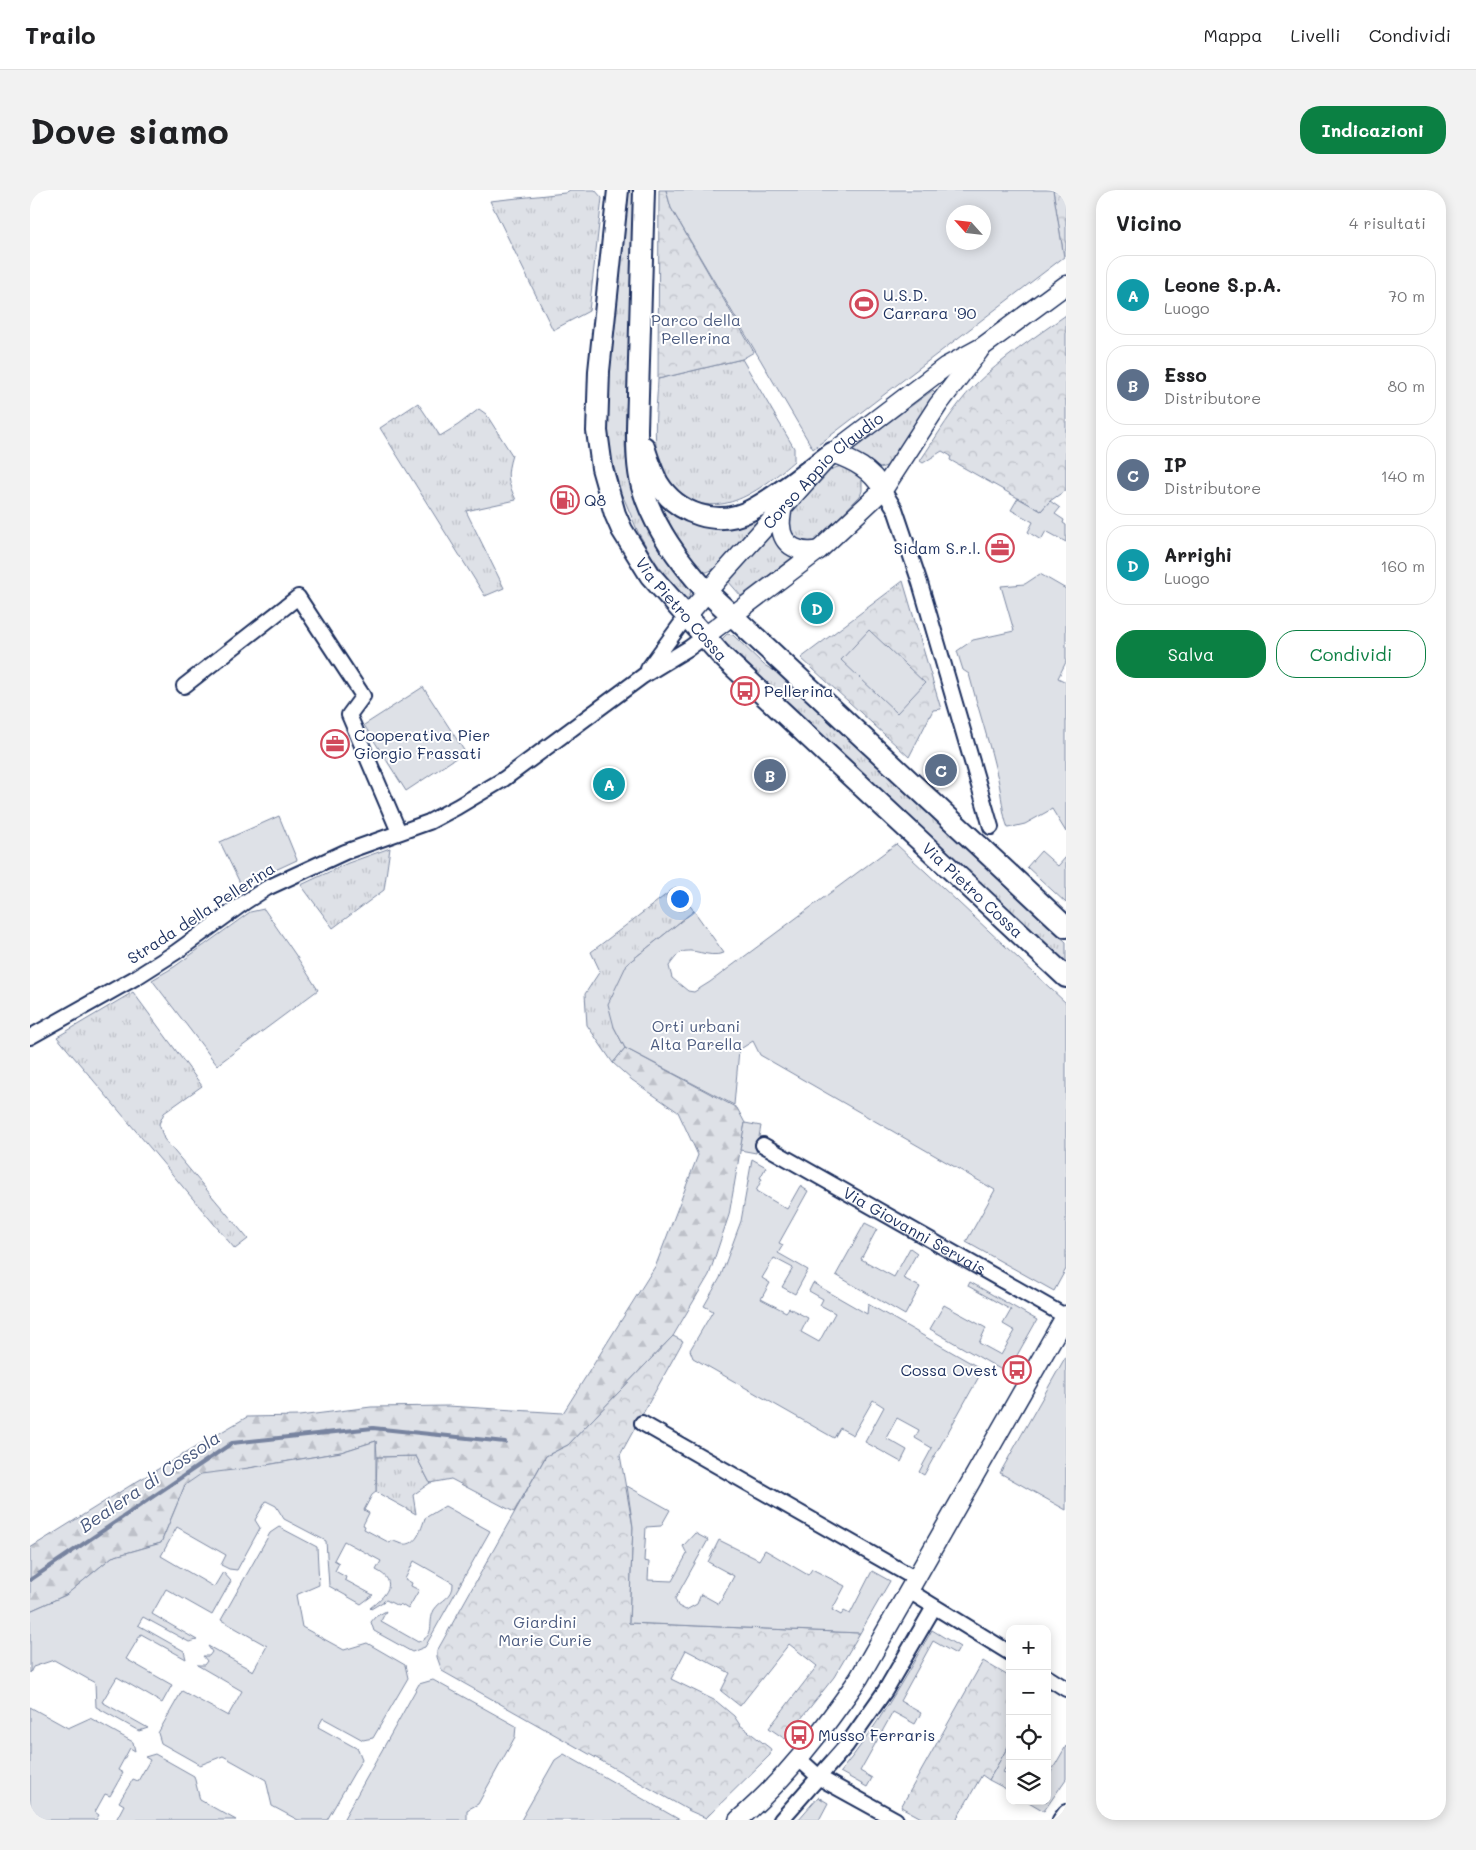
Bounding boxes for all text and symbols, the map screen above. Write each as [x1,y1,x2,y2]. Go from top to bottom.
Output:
text: Trailo [25,19,96,50]
text: Mappa [1203,23,1262,47]
text: Livelli [1290,23,1341,47]
text: Condividi [1369,23,1451,47]
button: Indicazioni [1300,106,1446,154]
text: Dove siamo [30,107,229,153]
north arrow [946,205,991,250]
text: Vicino [1116,209,1181,236]
text: 4 risultati [1349,212,1426,233]
text: Leone S.p.A. [1164,272,1282,297]
place label: U.S.D. Carrara '90 [883,284,977,323]
text: A [1127,285,1139,306]
text: 70 m [1388,285,1425,306]
sports icon: U.S.D. Carrara '90 [849,289,879,319]
text: Luogo [1164,297,1209,318]
park label: Parco della Pellerina [651,309,741,348]
text: Esso [1164,362,1207,387]
text: B [1128,375,1138,396]
text: 80 m [1388,375,1425,396]
text: Distributore [1164,387,1261,408]
street label: Corso Appio Claudio [758,407,887,533]
text: IP [1164,452,1187,477]
text: C [1127,465,1139,486]
text: 140 m [1381,465,1425,486]
text: Distributore [1164,477,1261,498]
fuel station icon: Q8 [550,485,580,515]
place label: Q8 [584,489,606,510]
office icon: Sidam S.r.l. [985,533,1015,563]
place label: Sidam S.r.l. [894,537,981,558]
text: Arrighi [1164,542,1232,567]
street label: Via Pietro Cossa [631,553,733,665]
text: D [1127,555,1139,576]
text: 160 m [1380,555,1425,576]
text: Luogo [1164,567,1209,588]
pin: D [801,589,833,627]
button: Salva [1116,630,1266,678]
button: Condividi [1276,630,1426,678]
bus stop icon: Pellerina [730,676,760,706]
place label: Pellerina [764,680,833,701]
place label: Cooperativa Pier Giorgio Frassati [354,724,490,763]
office icon: Cooperativa Pier Giorgio Frassati [320,729,350,759]
pin: C [925,751,957,789]
pin: B [754,756,786,794]
pin: A [593,765,625,803]
street label: Via Pietro Cossa [918,837,1028,942]
street label: Strada della Pellerina [123,857,279,968]
your location [667,886,693,912]
park label: Orti urbani Alta Parella [650,1015,742,1054]
street label: Via Giovanni Servais [839,1182,990,1279]
bus stop icon: Cossa Ovest [1002,1355,1032,1385]
place label: Cossa Ovest [901,1359,998,1380]
water label: Bealera di Cossola [74,1425,225,1537]
park label: Giardini Marie Curie [498,1611,592,1650]
map controls [1006,1625,1051,1805]
button: + [1006,1625,1051,1670]
button: − [1006,1670,1051,1715]
button: locate [1006,1715,1051,1760]
bus stop icon: Musso Ferraris [784,1720,814,1750]
place label: Musso Ferraris [818,1724,935,1745]
button: layers [1006,1760,1051,1805]

